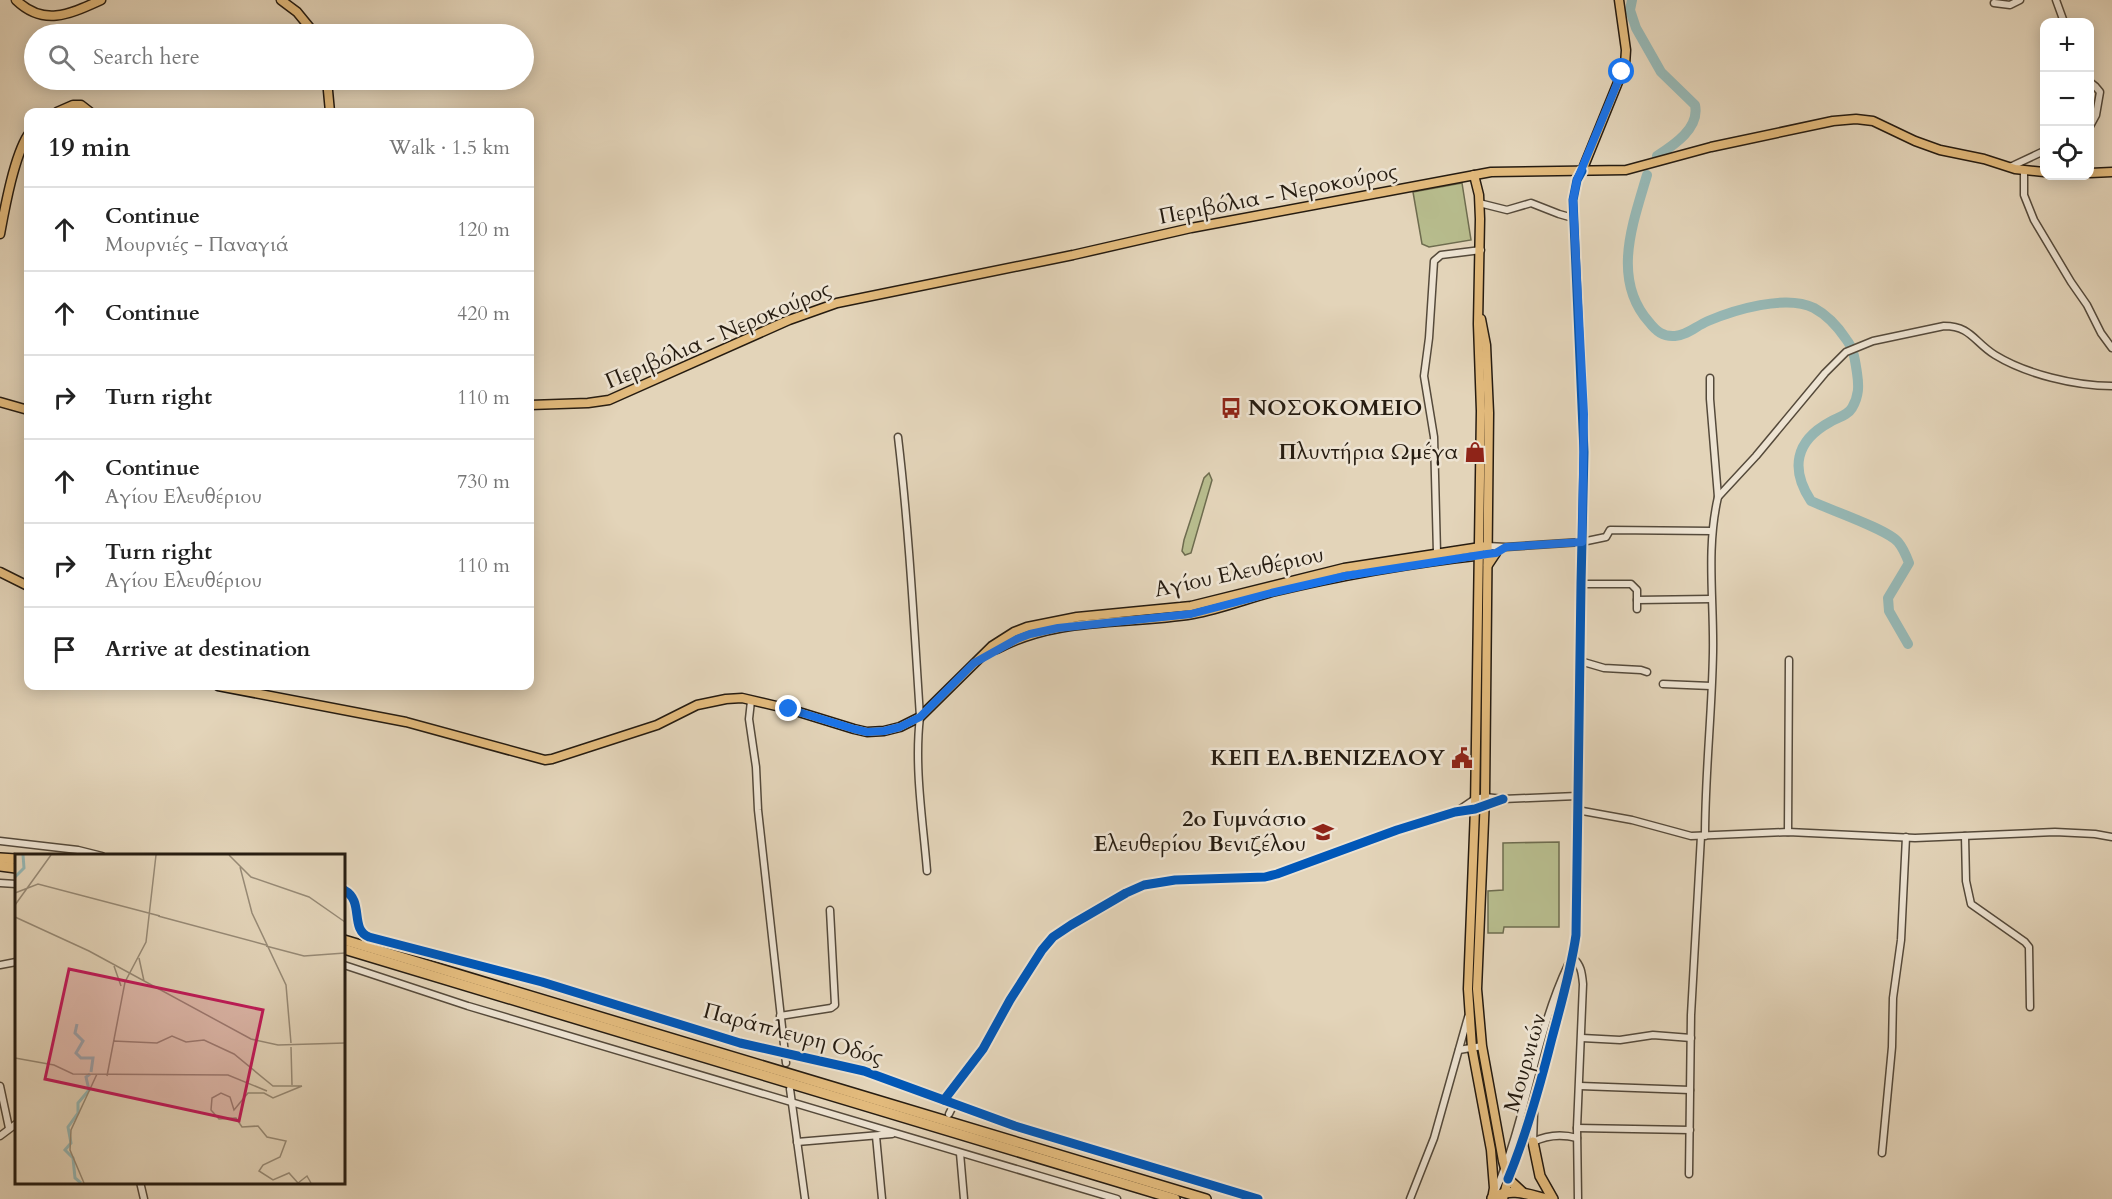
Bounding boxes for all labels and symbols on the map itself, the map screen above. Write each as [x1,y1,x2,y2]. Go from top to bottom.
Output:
route start [1608,58,1634,84]
street label: Περιβόλια - Νεροκούρος [1156,156,1400,232]
street label: Περιβόλια - Νεροκούρος [600,274,836,396]
place label: ΝΟΣΟΚΟΜΕΙΟ [1248,393,1422,423]
bus stop icon: ΝΟΣΟΚΟΜΕΙΟ [1219,396,1243,420]
place label: Πλυντήρια Ωμέγα [1278,437,1458,467]
shop icon: Πλυντήρια Ωμέγα [1463,440,1487,464]
street label: Αγίου Ελευθέριου [1151,539,1327,605]
route end [775,695,801,721]
place label: ΚΕΠ ΕΛ.ΒΕΝΙΖΕΛΟΥ [1210,743,1445,773]
public building icon: ΚΕΠ ΕΛ.ΒΕΝΙΖΕΛΟΥ [1450,746,1474,770]
place label: 2ο Γυμνάσιο Ελευθερίου Βενιζέλου [1093,804,1306,859]
school or university icon: 2ο Γυμνάσιο Ελευθερίου Βενιζέλου [1311,820,1335,844]
inset map [15,854,345,1184]
street label: Παράπλευρη Οδός [700,996,886,1072]
street label: Μουρνιών [1497,1010,1553,1116]

